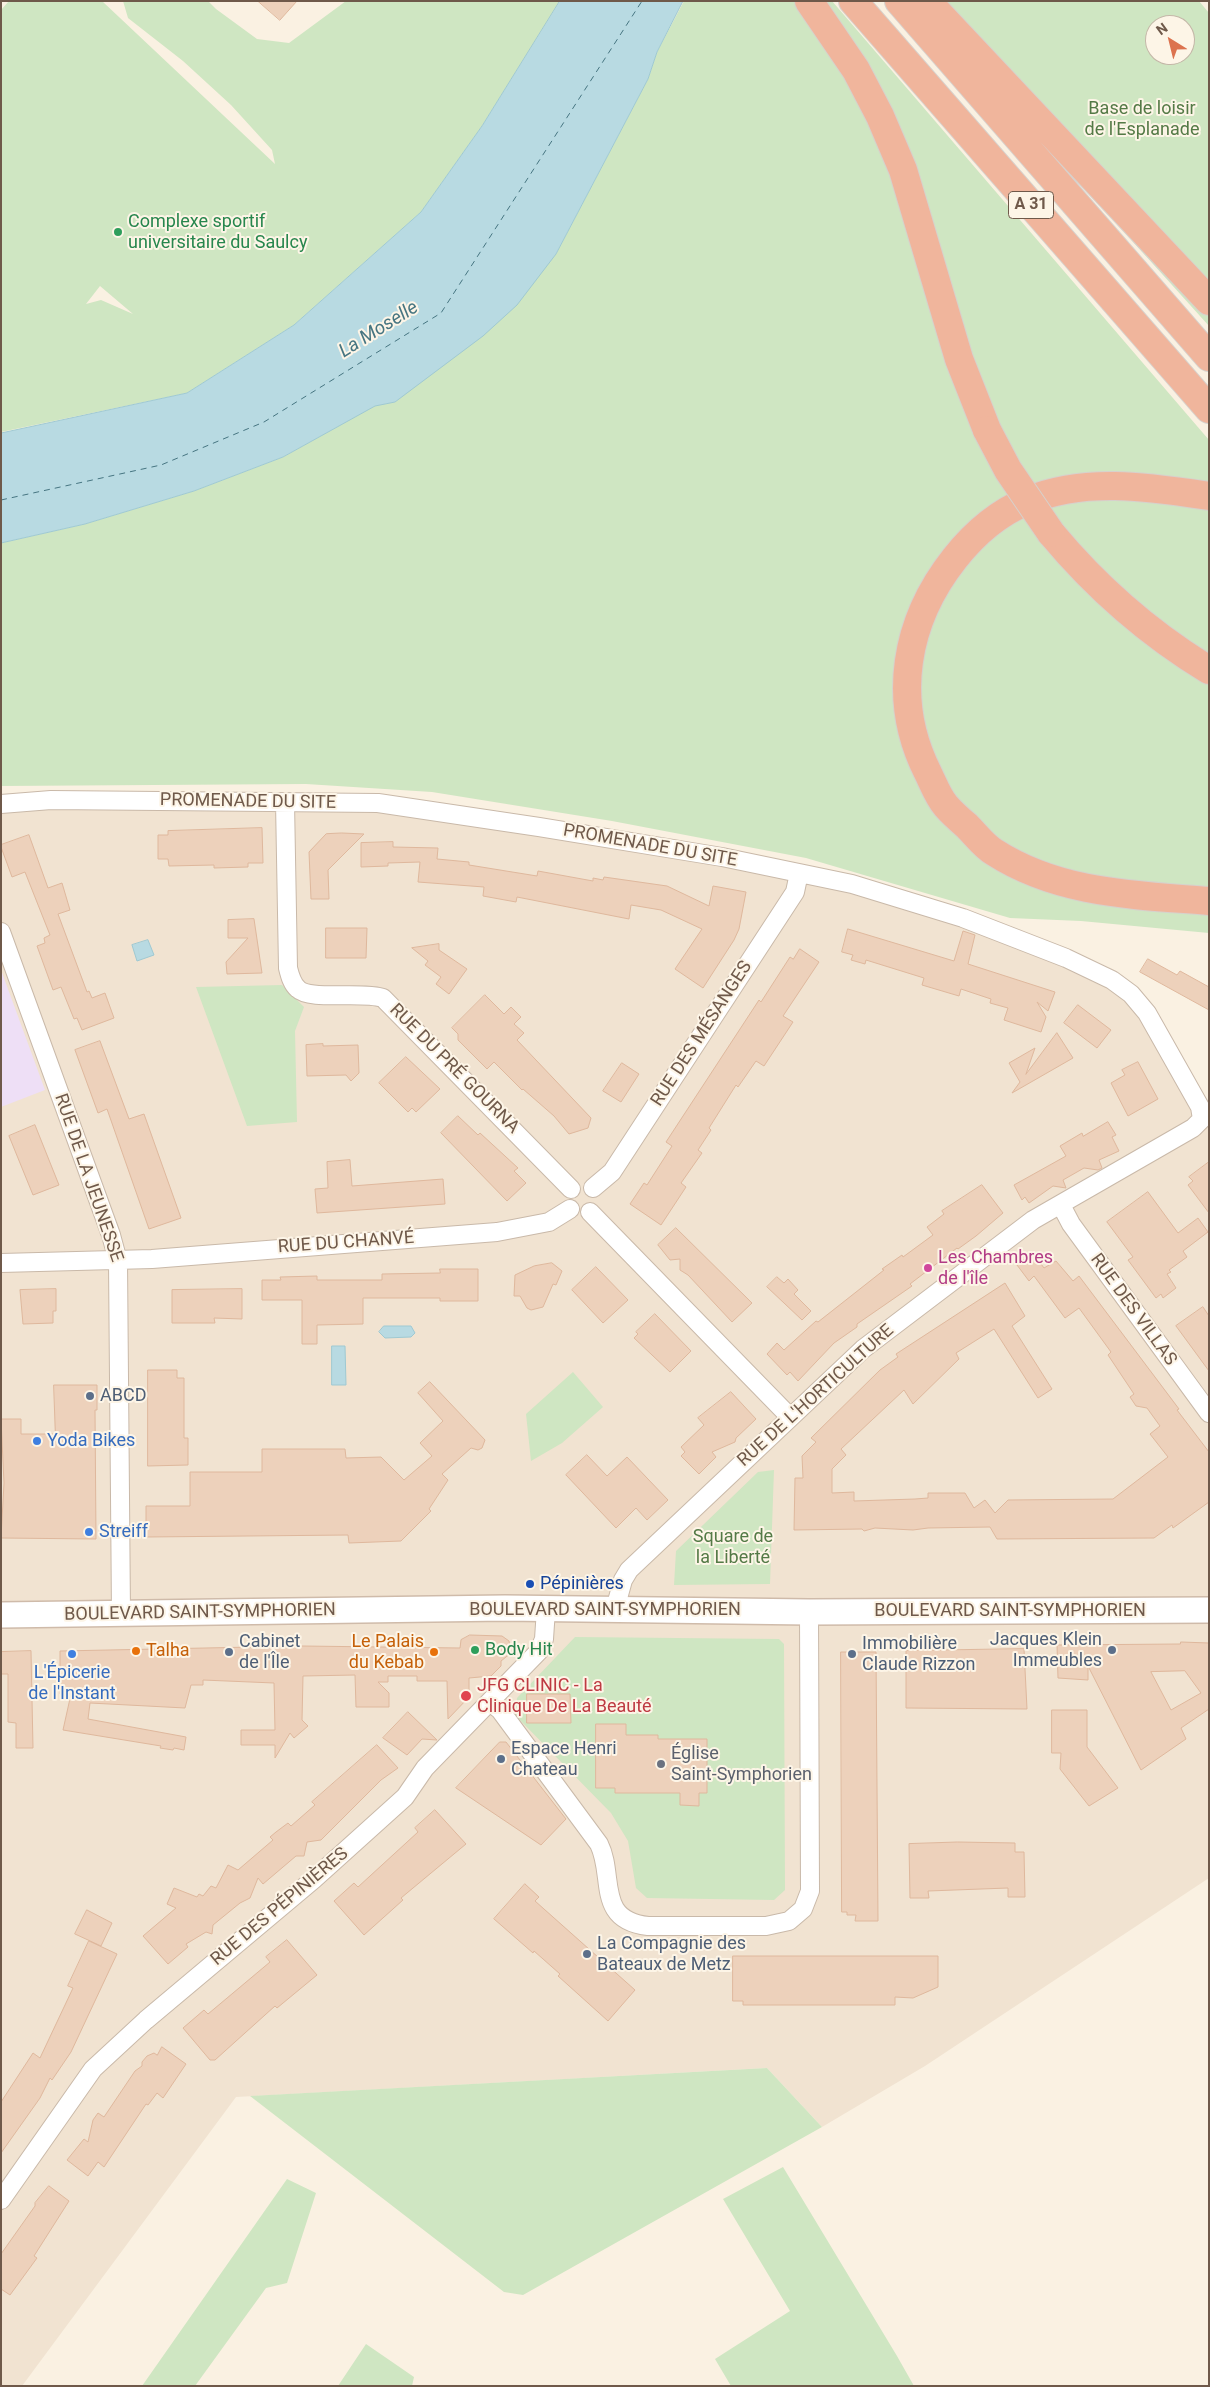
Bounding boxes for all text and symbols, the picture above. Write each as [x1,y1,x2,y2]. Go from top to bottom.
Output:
north arrow [1145,15,1195,65]
text: N [1153,19,1170,38]
park label: Base de loisir de l'Esplanade [1085,98,1199,140]
road number: A 31 [1008,192,1054,218]
place label: Complexe sportif universitaire du Saulcy [128,211,307,253]
marker: Complexe sportif universitaire du Saulcy [112,226,124,238]
water label: La Moselle [335,297,423,363]
street label: PROMENADE DU SITE [160,790,336,814]
street label: PROMENADE DU SITE [561,820,739,872]
street label: RUE DES MÉSANGES [647,957,757,1111]
street label: RUE DU PRÉ GOURNA [385,1000,523,1138]
street label: RUE DE LA JEUNESSE [49,1091,127,1265]
street label: RUE DU CHANVÉ [277,1227,415,1259]
place label: Les Chambres de l'île [938,1247,1053,1290]
street label: RUE DES VILLAS [1085,1250,1181,1370]
marker: Les Chambres de l'île [922,1262,934,1274]
street label: RUE DE L'HORTICULTURE [734,1320,898,1472]
place label: ABCD [100,1385,146,1407]
marker: ABCD [84,1390,96,1402]
place label: Yoda Bikes [47,1430,135,1452]
marker: Yoda Bikes [31,1435,43,1447]
place label: Streiff [99,1521,148,1543]
marker: Streiff [83,1526,95,1538]
park label: Square de la Liberté [693,1526,773,1568]
place label: Pépinières [540,1573,624,1595]
marker: Pépinières [524,1578,536,1590]
street label: BOULEVARD SAINT-SYMPHORIEN [469,1599,741,1621]
street label: BOULEVARD SAINT-SYMPHORIEN [64,1600,336,1626]
street label: BOULEVARD SAINT-SYMPHORIEN [874,1600,1146,1622]
place label: Jacques Klein Immeubles [990,1629,1102,1672]
place label: Cabinet de l'Île [239,1631,300,1674]
place label: Le Palais du Kebab [349,1631,424,1674]
place label: Immobilière Claude Rizzon [862,1633,975,1676]
place label: Body Hit [485,1639,553,1661]
place label: Talha [146,1640,190,1662]
marker: Body Hit [469,1644,481,1656]
marker: Jacques Klein Immeubles [1106,1644,1118,1656]
marker: Talha [130,1645,142,1657]
marker: Cabinet de l'Île [223,1646,235,1658]
marker: Le Palais du Kebab [428,1646,440,1658]
marker: L'Épicerie de l'Instant [66,1648,78,1660]
marker: Immobilière Claude Rizzon [846,1648,858,1660]
place label: L'Épicerie de l'Instant [28,1662,116,1705]
place label: JFG CLINIC - La Clinique De La Beauté [477,1675,652,1718]
marker: JFG CLINIC - La Clinique De La Beauté [459,1689,473,1703]
place label: Espace Henri Chateau [511,1738,617,1780]
place label: Église Saint-Symphorien [671,1743,812,1786]
marker: Espace Henri Chateau [495,1753,507,1765]
marker: Église Saint-Symphorien [655,1758,667,1770]
street label: RUE DES PÉPINIÈRES [207,1843,353,1971]
place label: La Compagnie des Bateaux de Metz [597,1933,746,1976]
marker: La Compagnie des Bateaux de Metz [581,1948,593,1960]

